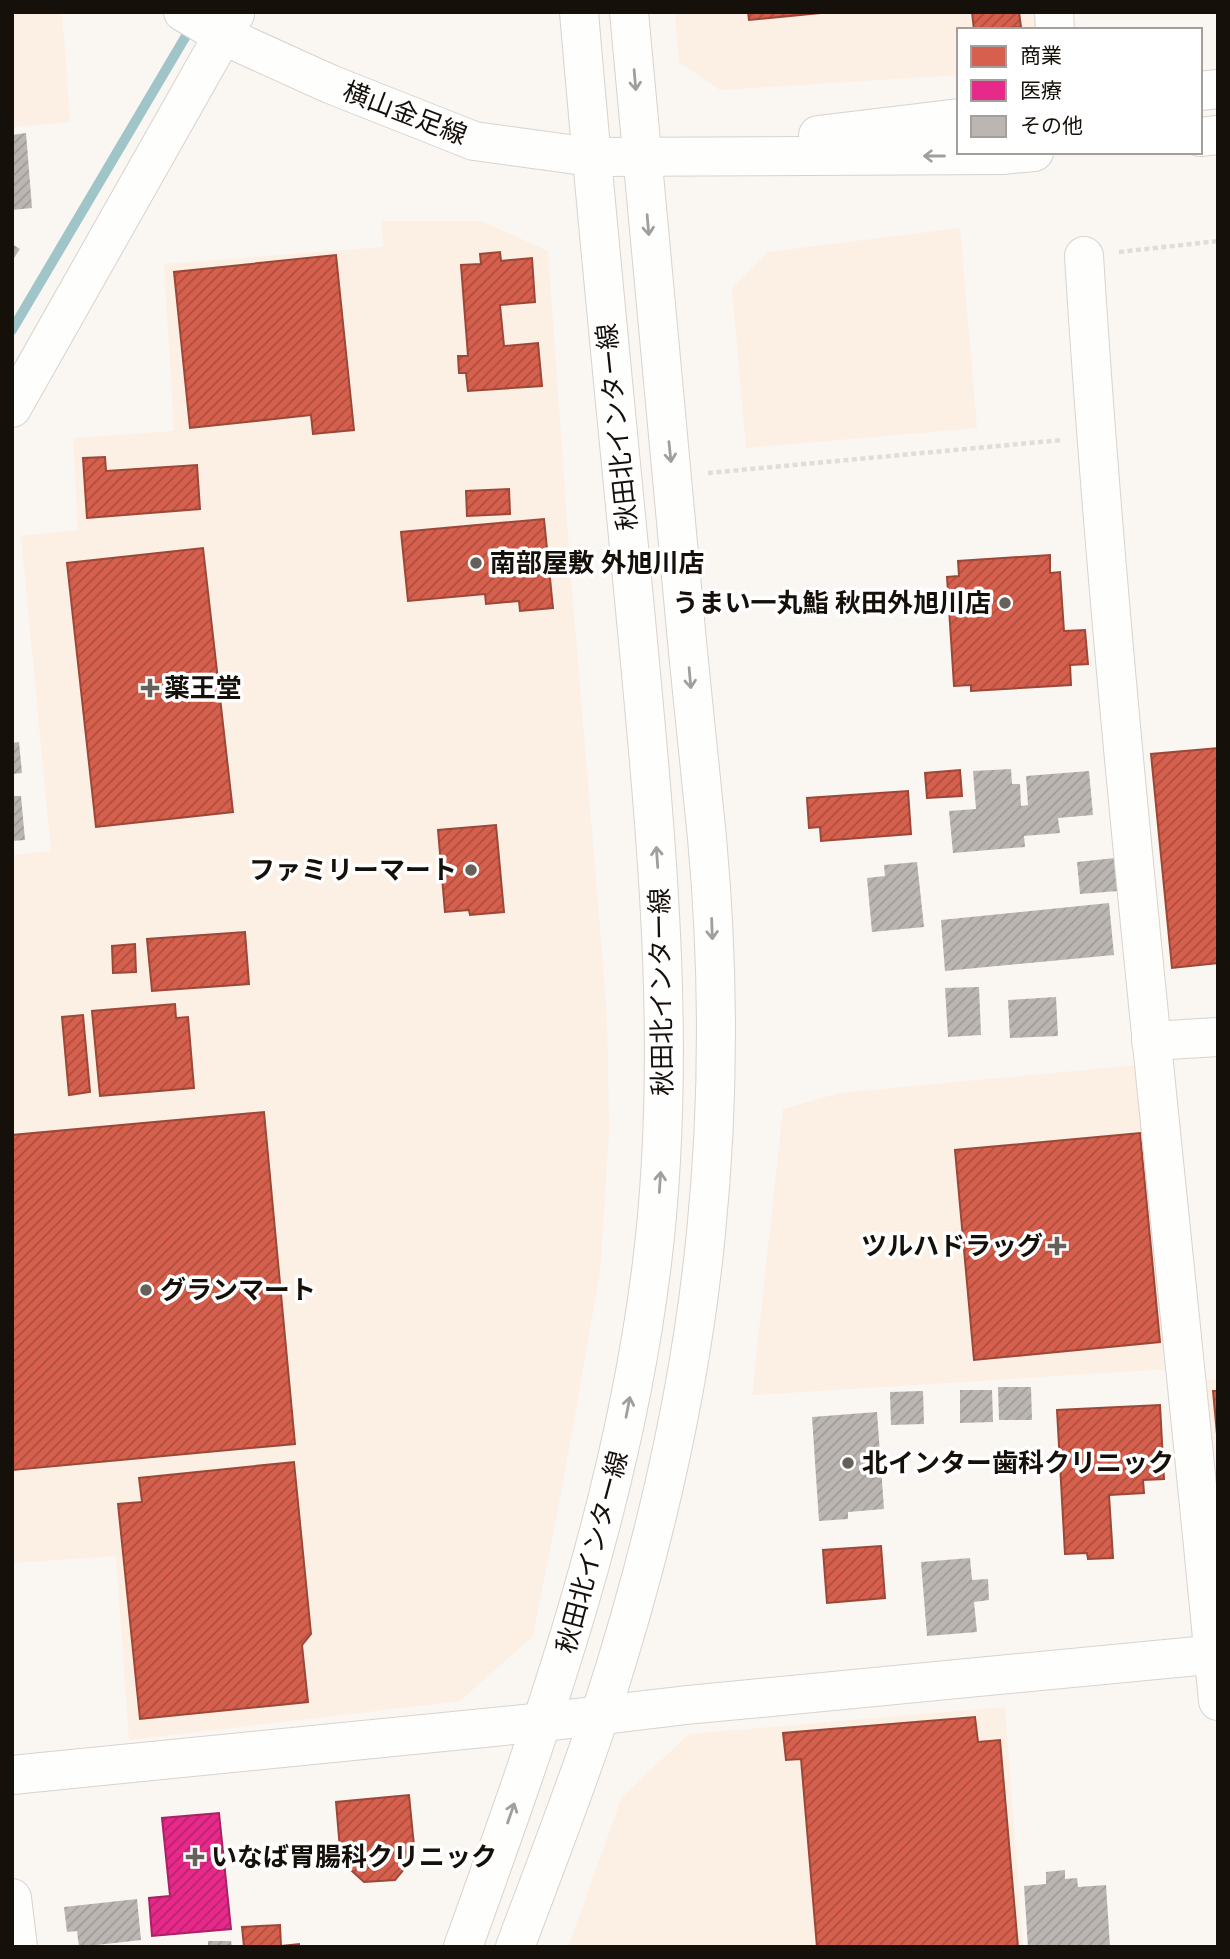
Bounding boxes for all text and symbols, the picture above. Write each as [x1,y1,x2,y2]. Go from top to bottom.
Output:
legend [957,28,1202,154]
text: 商業 [1020,44,1062,68]
one-way arrow [629,68,642,91]
street label: 横山金足線 [339,76,471,151]
text: 医療 [1020,79,1062,103]
text: その他 [1020,114,1083,138]
one-way arrow [923,149,946,162]
one-way arrow [642,214,655,236]
street label: 秋田北インター線 [591,322,644,532]
one-way arrow [664,440,677,463]
place label: 南部屋敷 外旭川店 [490,548,705,579]
marker: 南部屋敷 外旭川店 [468,555,484,571]
place label: うまい一丸鮨 秋田外旭川店 [672,588,991,619]
marker: うまい一丸鮨 秋田外旭川店 [997,595,1013,611]
one-way arrow [684,667,697,689]
place label: 薬王堂 [164,673,242,704]
marker: 薬王堂 [142,680,158,696]
one-way arrow [650,846,663,868]
place label: ファミリーマート [249,855,457,886]
marker: ファミリーマート [463,862,479,878]
street label: 秋田北インター線 [644,888,679,1096]
one-way arrow [706,918,719,941]
one-way arrow [653,1171,666,1194]
place label: ツルハドラッグ [861,1231,1043,1262]
marker: ツルハドラッグ [1049,1238,1065,1254]
place label: グランマート [160,1275,316,1306]
marker: グランマート [138,1282,154,1298]
one-way arrow [622,1396,636,1419]
street label: 秋田北インター線 [551,1448,634,1657]
place label: 北インター歯科クリニック [862,1448,1174,1479]
marker: 北インター歯科クリニック [840,1455,856,1471]
one-way arrow [506,1803,518,1825]
place label: いなば胃腸科クリニック [211,1842,497,1873]
marker: いなば胃腸科クリニック [185,1847,205,1867]

